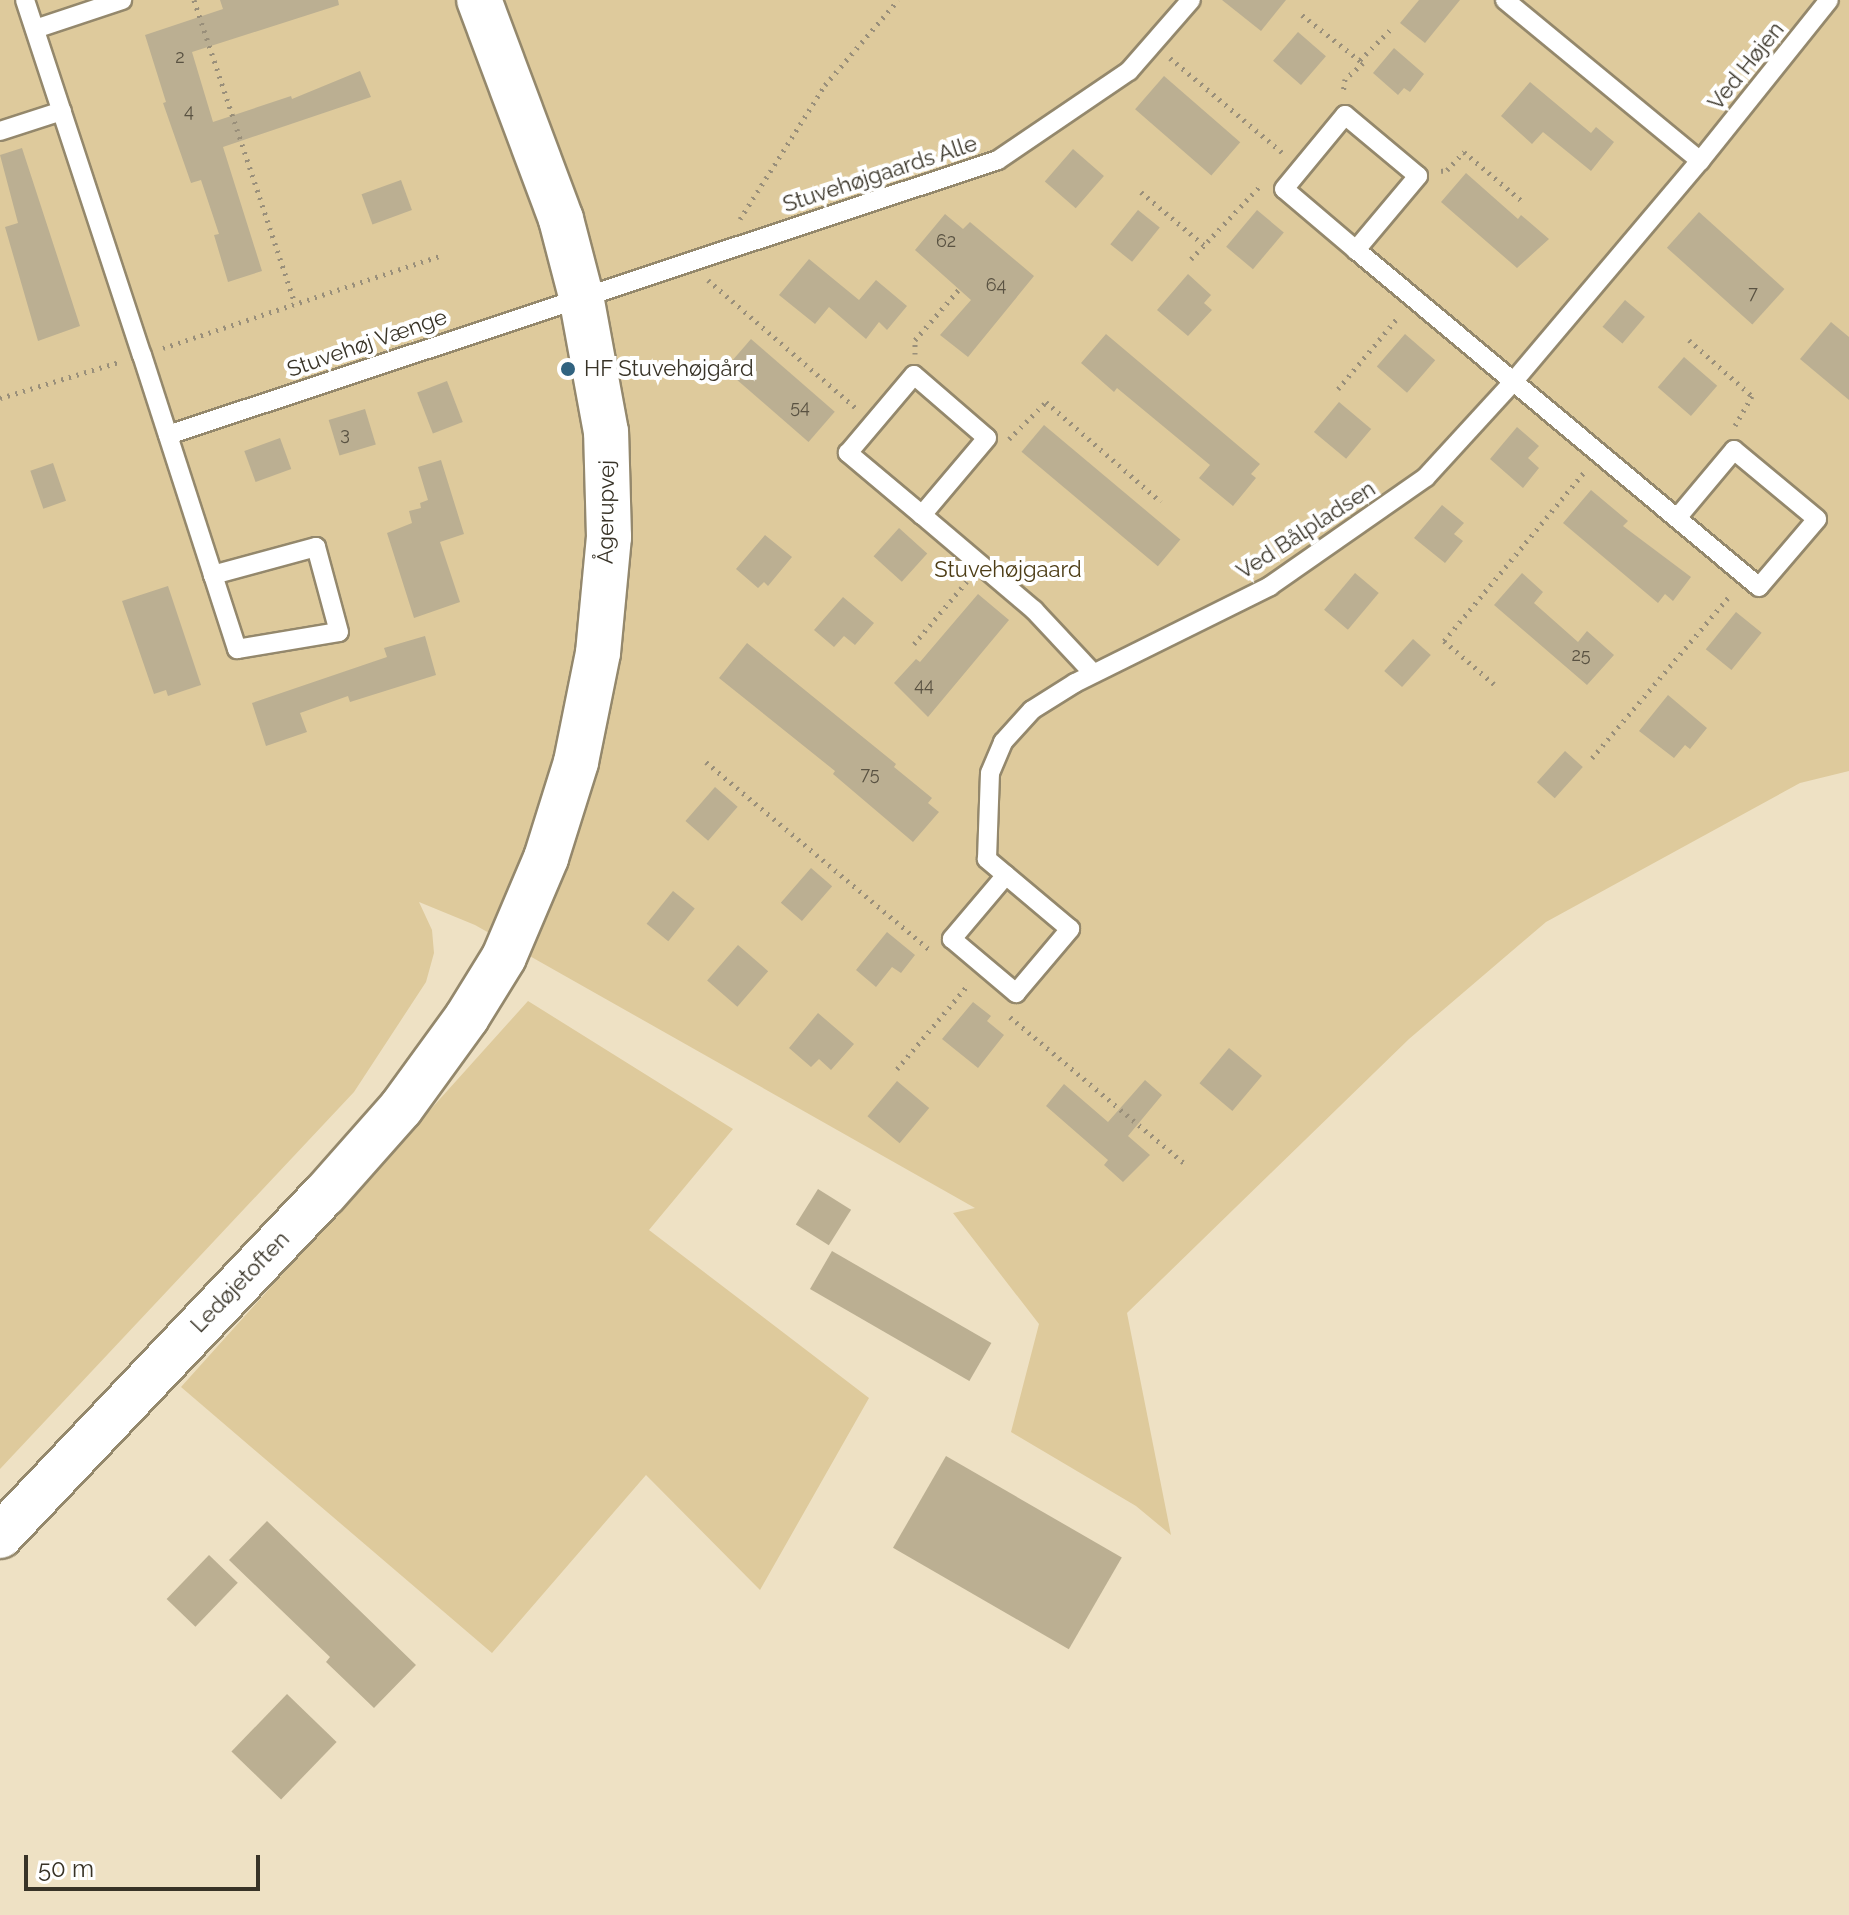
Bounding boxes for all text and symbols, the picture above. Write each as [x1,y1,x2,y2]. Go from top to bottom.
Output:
street label: Ved Højen [1703,17,1789,115]
house number: 2 [175,46,185,68]
house number: 4 [184,100,194,122]
street label: Stuvehøjgaards Alle [779,130,981,218]
house number: 62 [936,230,956,252]
house number: 64 [986,274,1006,296]
house number: 7 [1748,282,1758,304]
street label: Stuvehøj Vænge [283,303,451,383]
place label: HF Stuvehøjgård [584,356,754,382]
marker: HF Stuvehøjgård [559,360,577,378]
house number: 54 [790,396,810,418]
house number: 3 [340,423,350,445]
street label: Ågerupvej [592,460,620,564]
street label: Ved Bålpladsen [1232,475,1380,585]
park label: Stuvehøjgaard [934,557,1082,583]
house number: 25 [1571,644,1591,666]
house number: 44 [914,674,934,696]
house number: 75 [860,763,880,785]
street label: Ledøjetoften [185,1226,295,1338]
scale bar [28,1839,264,1889]
text: 50 m [38,1854,94,1883]

